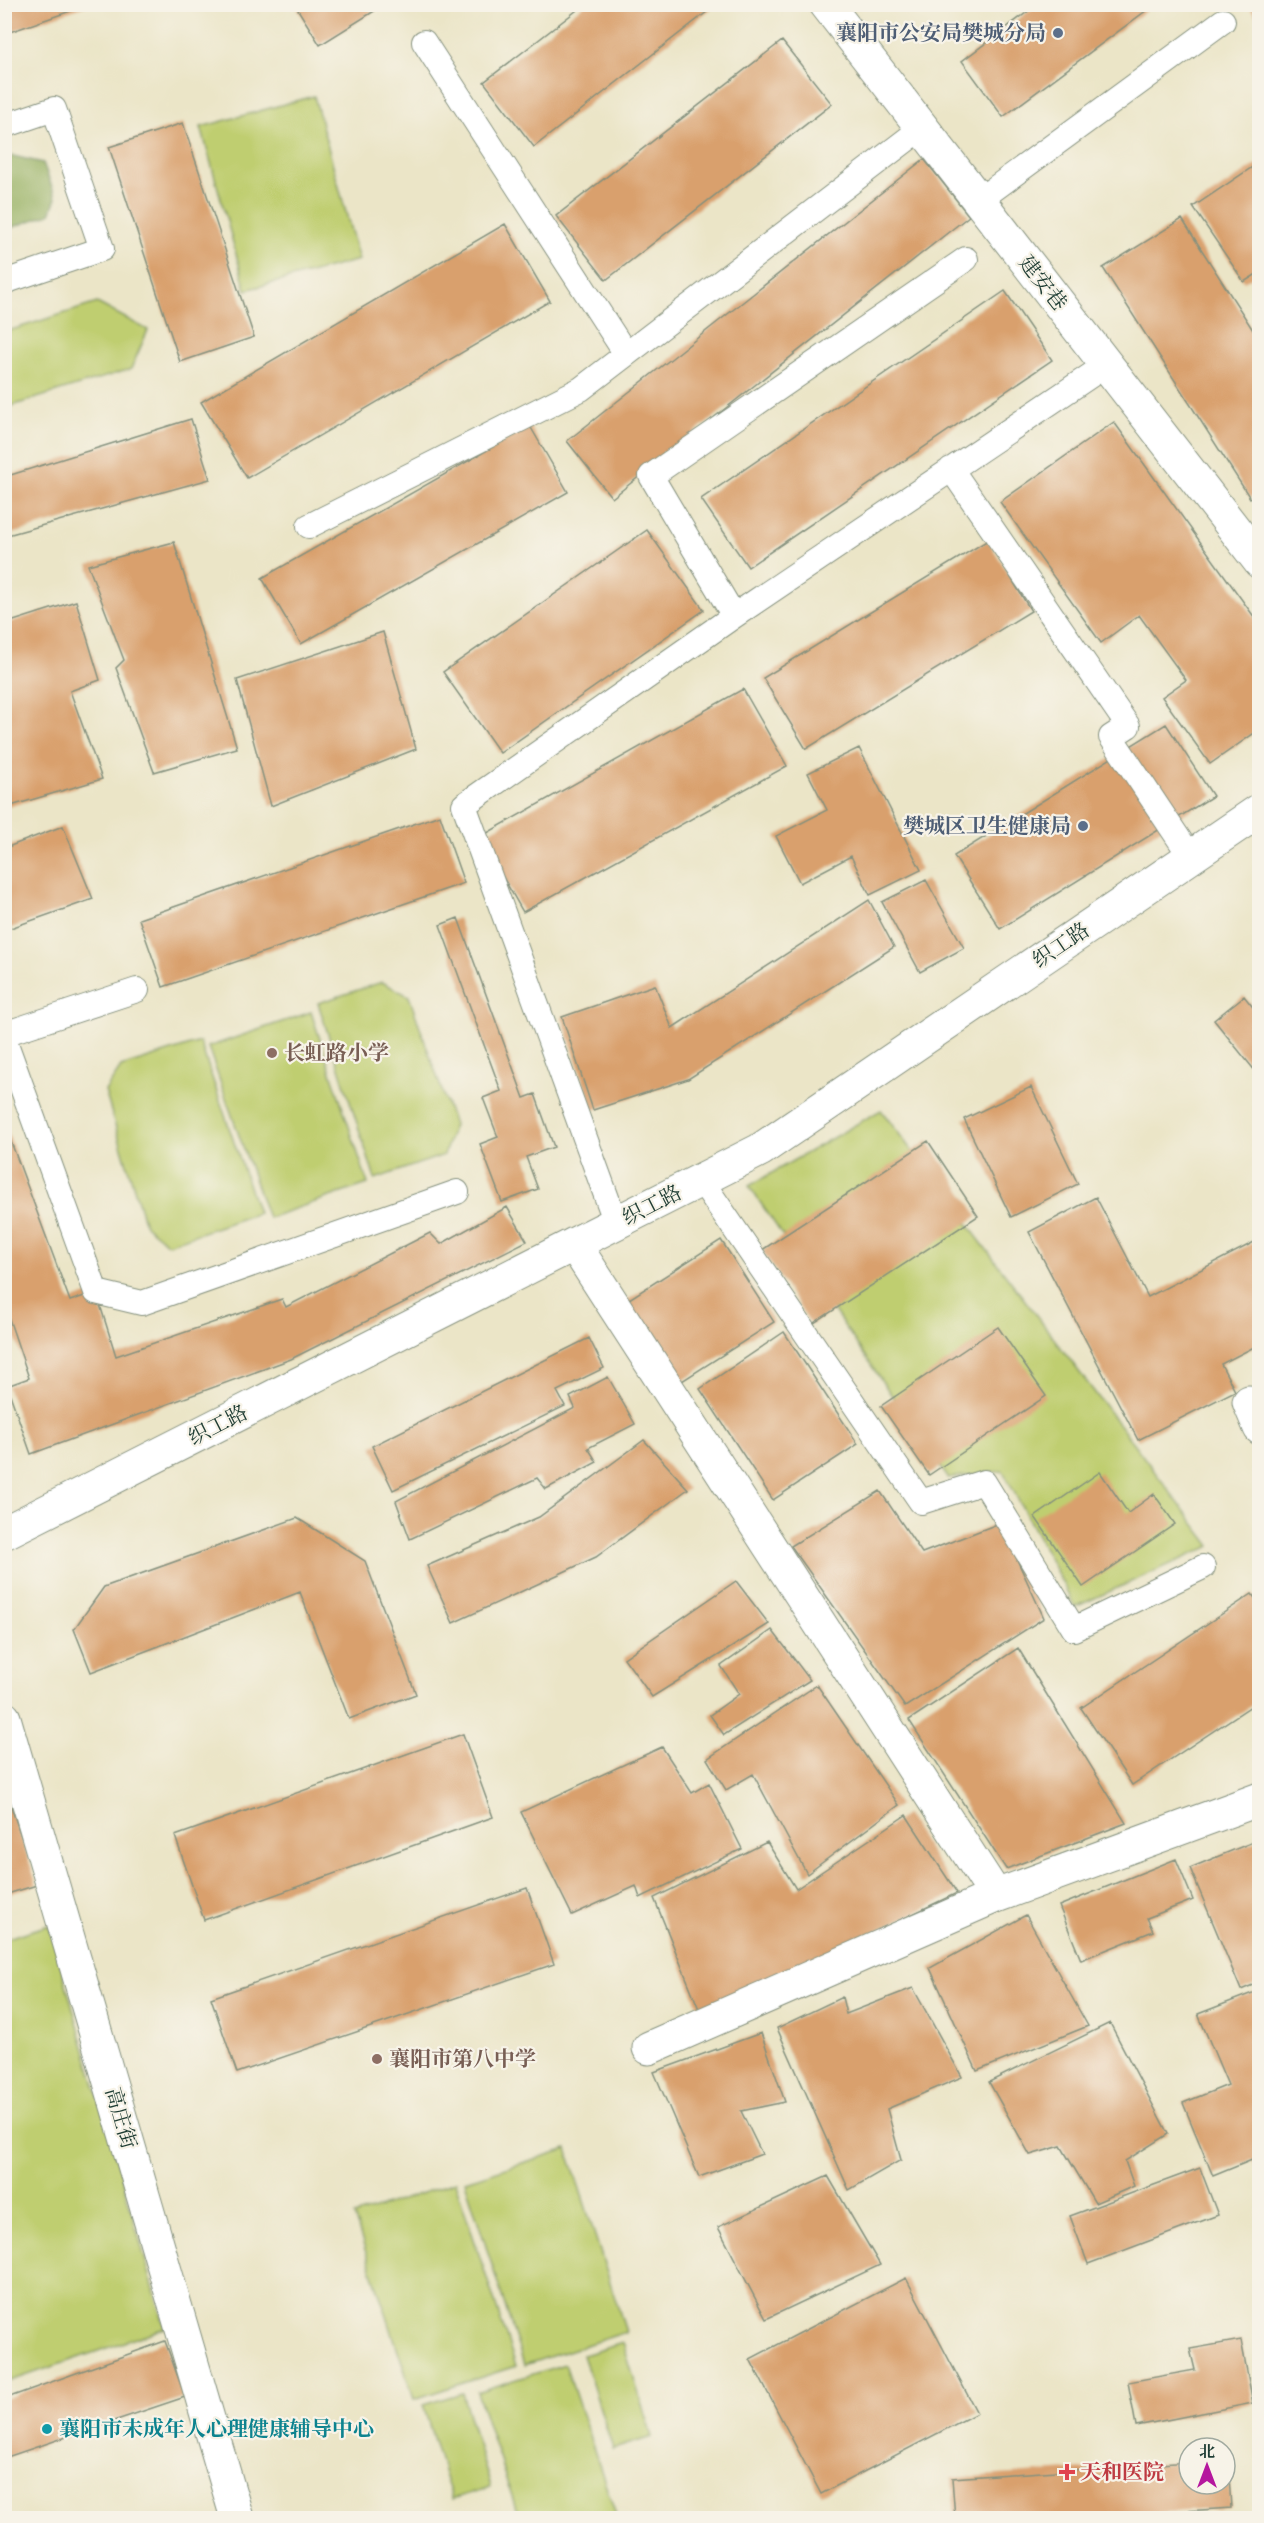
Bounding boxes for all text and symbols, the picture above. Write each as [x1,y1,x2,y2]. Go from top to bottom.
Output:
place label: 襄阳市公安局樊城分局 [836,20,1046,49]
marker: 襄阳市公安局樊城分局 [1051,26,1065,40]
street label: 建安巷 [1011,250,1073,318]
place label: 樊城区卫生健康局 [903,813,1071,842]
marker: 樊城区卫生健康局 [1076,819,1090,833]
street label: 织工路 [1028,917,1096,976]
place label: 长虹路小学 [284,1040,389,1069]
marker: 长虹路小学 [265,1046,279,1060]
street label: 织工路 [618,1179,687,1234]
street label: 织工路 [184,1399,253,1454]
place label: 襄阳市第八中学 [389,2046,536,2075]
marker: 襄阳市第八中学 [370,2052,384,2066]
street label: 高庄街 [97,2084,142,2153]
place label: 襄阳市未成年人心理健康辅导中心 [59,2416,374,2445]
marker: 襄阳市未成年人心理健康辅导中心 [40,2422,54,2436]
north arrow [1177,2436,1237,2496]
text: 北 [1199,2442,1215,2464]
place label: 天和医院 [1080,2459,1164,2488]
marker: 天和医院 [1058,2463,1076,2481]

